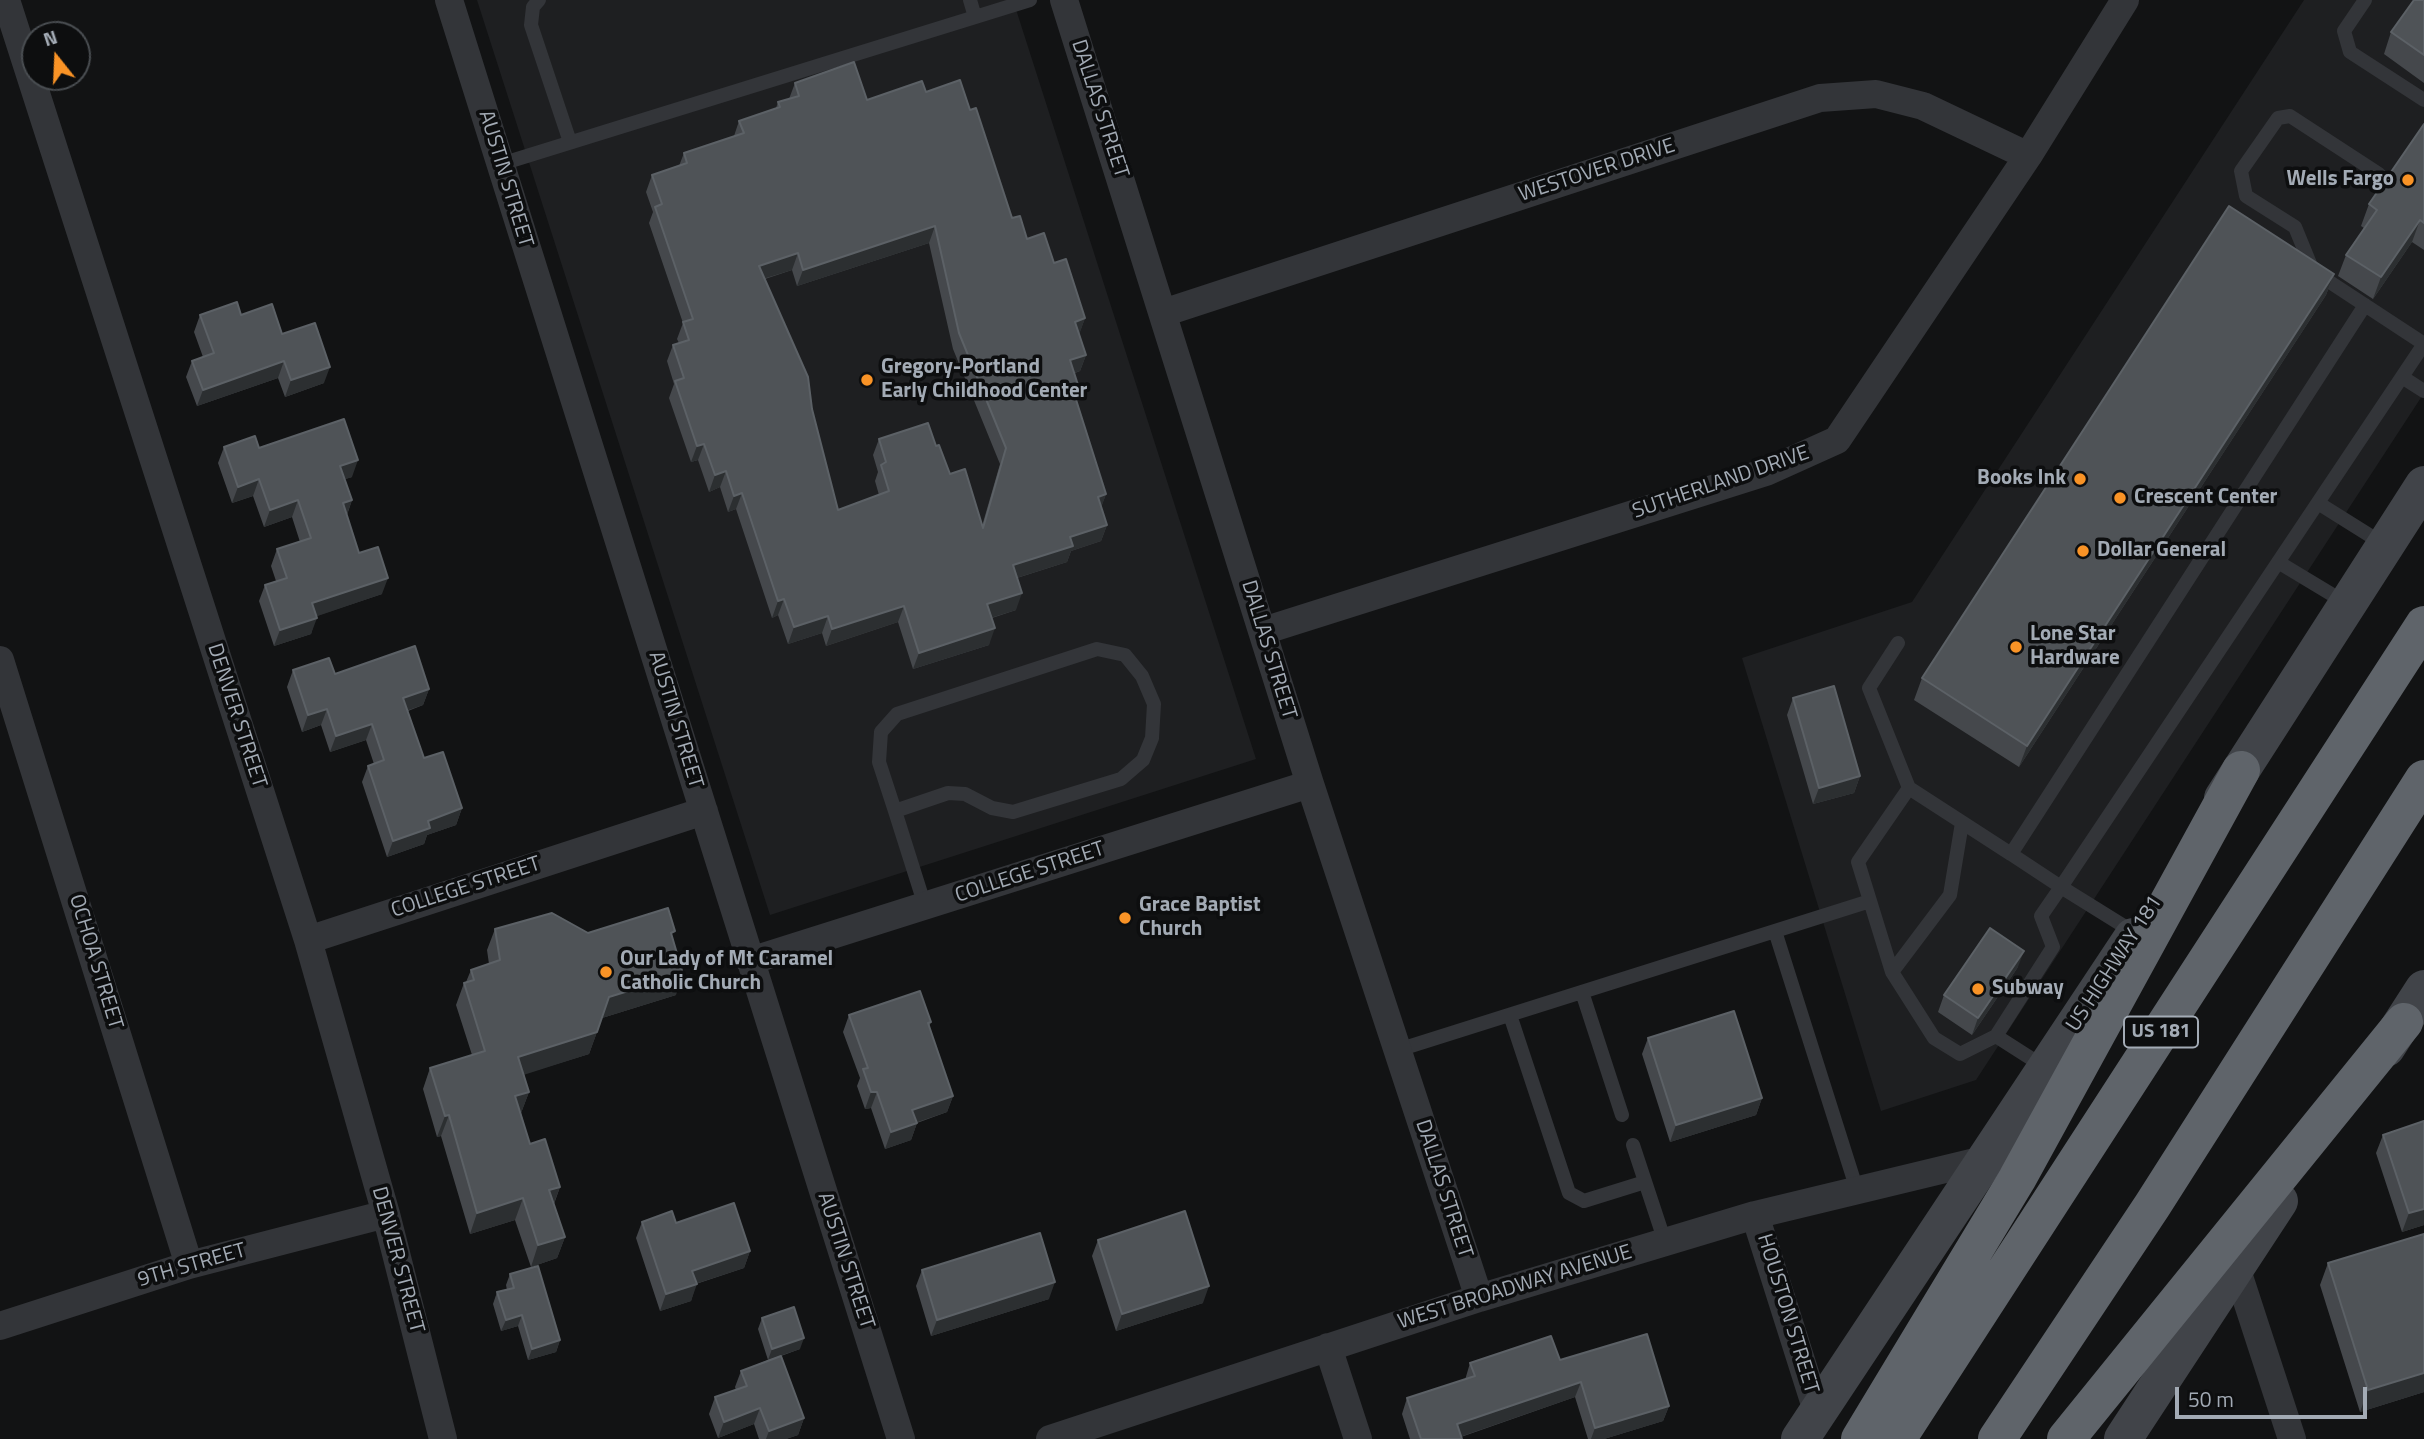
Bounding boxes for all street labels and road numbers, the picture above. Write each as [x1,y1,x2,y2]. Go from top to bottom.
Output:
street label: DALLAS STREET [1065,37,1133,181]
street label: AUSTIN STREET [472,107,538,251]
street label: WESTOVER DRIVE [1516,134,1678,208]
street label: SUTHERLAND DRIVE [1629,441,1813,525]
street label: DALLAS STREET [1235,578,1301,722]
street label: DENVER STREET [201,641,271,791]
street label: AUSTIN STREET [642,648,708,792]
street label: COLLEGE STREET [952,837,1108,909]
street label: COLLEGE STREET [388,852,544,924]
street label: OCHOA STREET [63,891,127,1033]
street label: US HIGHWAY 181 [2062,891,2168,1037]
road number: US 181 [2124,1016,2198,1048]
street label: DALLAS STREET [1409,1117,1477,1261]
street label: DENVER STREET [365,1184,429,1336]
street label: AUSTIN STREET [811,1190,879,1332]
street label: HOUSTON STREET [1751,1231,1823,1397]
street label: 9TH STREET [135,1239,249,1293]
street label: WEST BROADWAY AVENUE [1395,1240,1635,1336]

